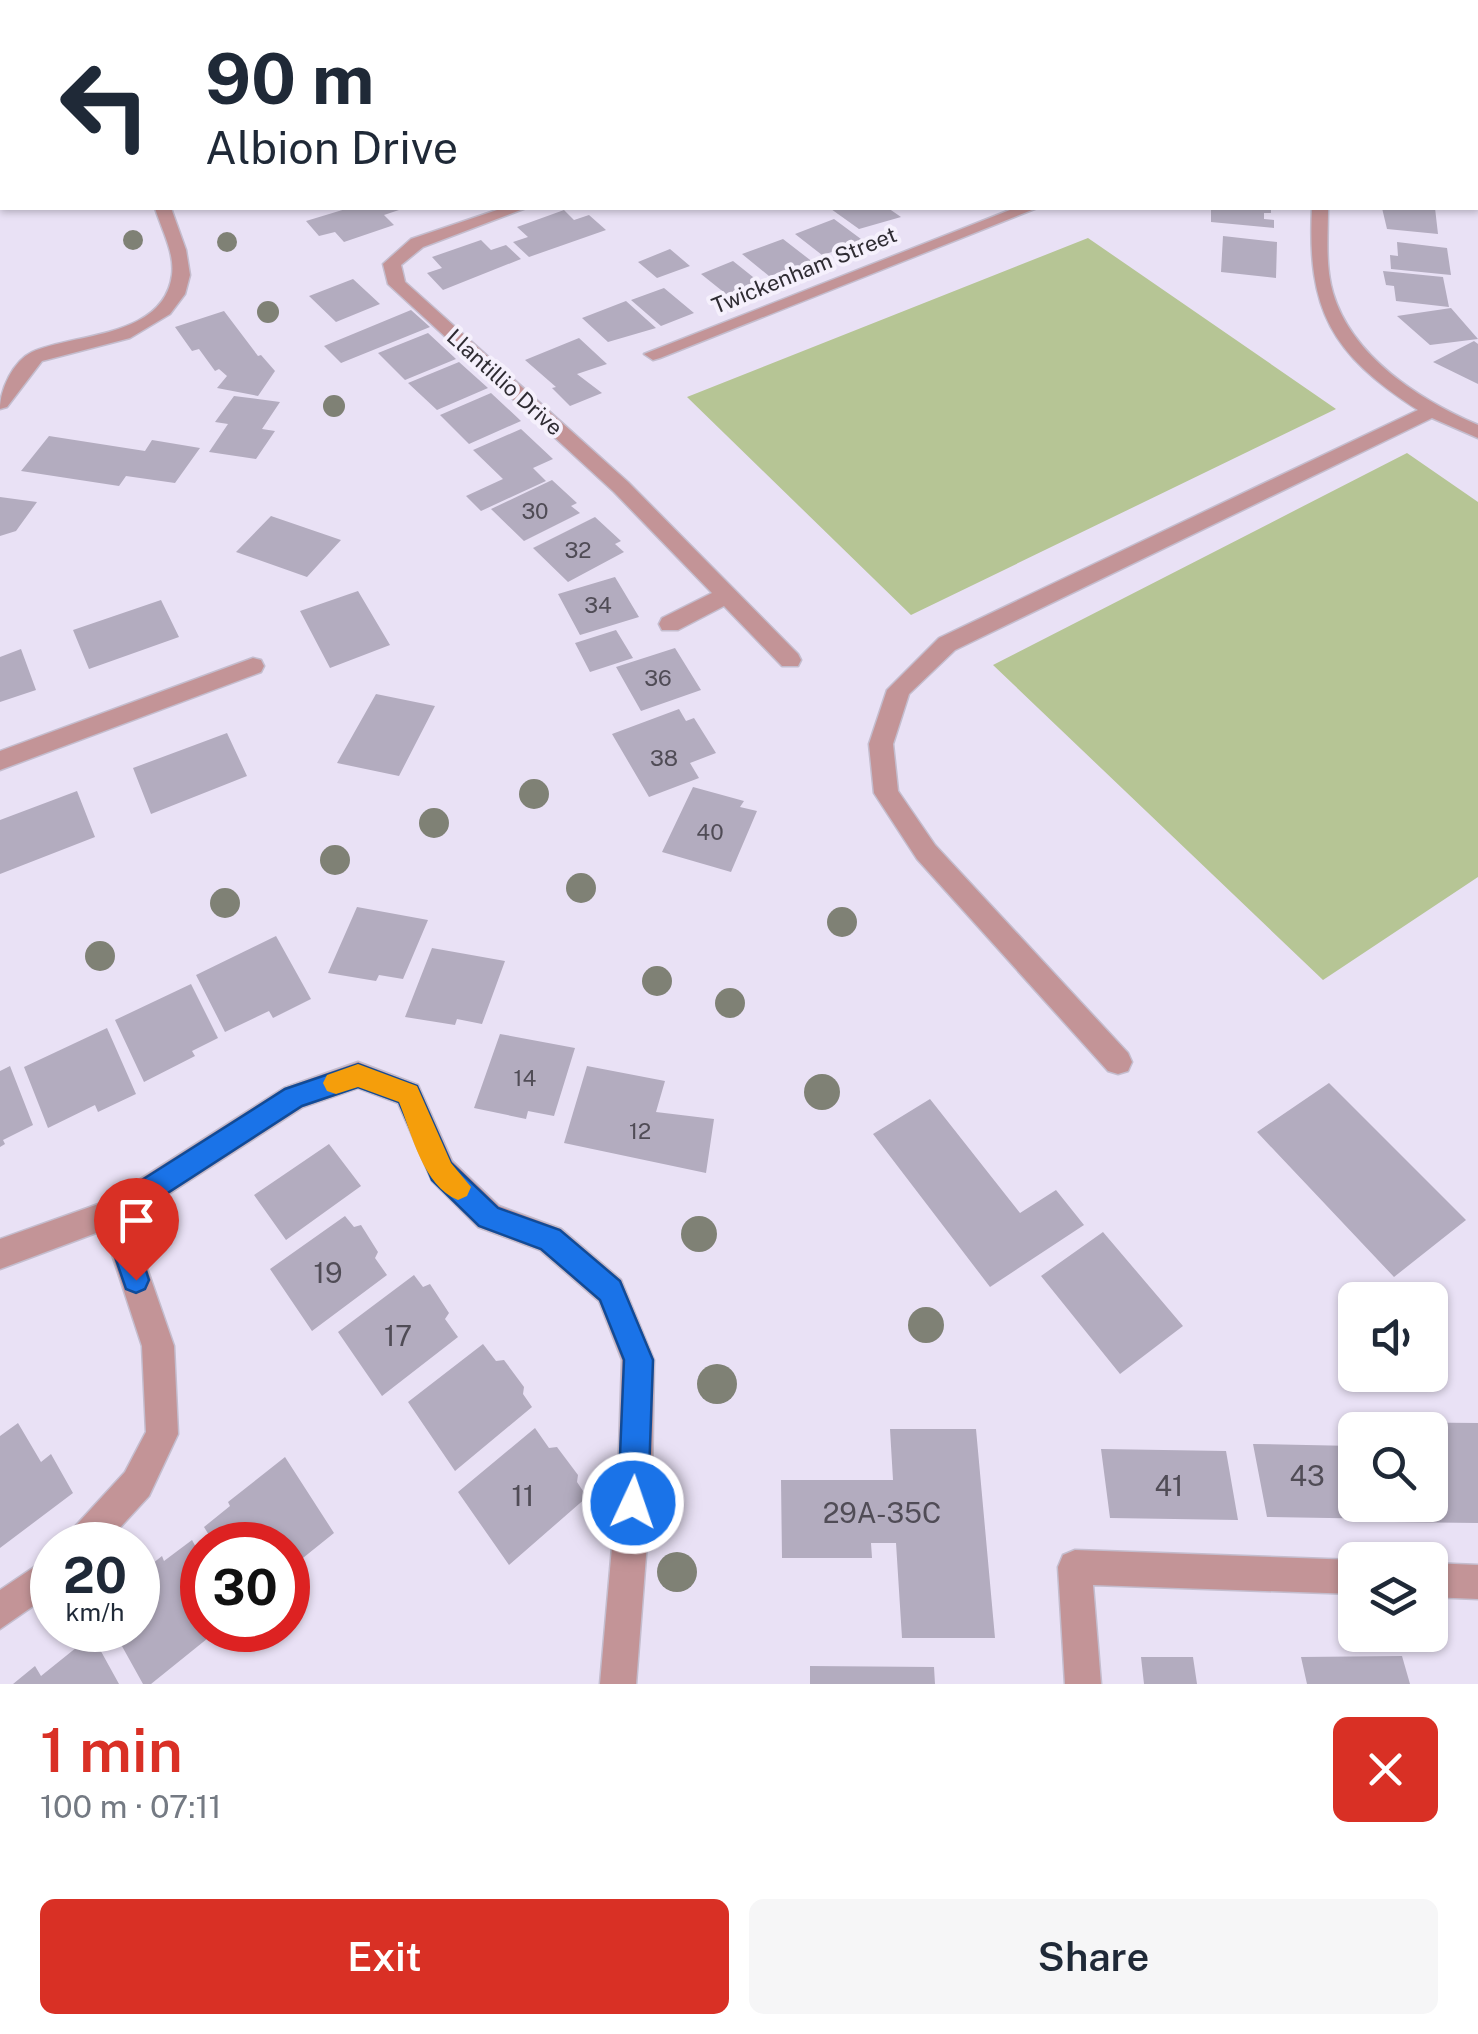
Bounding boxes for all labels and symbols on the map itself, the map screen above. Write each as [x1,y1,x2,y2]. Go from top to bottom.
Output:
street label: Twickenham Street [708,221,900,319]
street label: Llantillio Drive [442,323,568,441]
house number: 30 [521,498,549,524]
house number: 32 [565,537,591,563]
house number: 34 [584,592,612,618]
house number: 36 [644,665,672,691]
house number: 38 [650,745,678,771]
house number: 40 [696,819,724,845]
house number: 14 [514,1065,537,1091]
house number: 12 [629,1118,651,1144]
pin [94,1178,179,1281]
house number: 19 [314,1256,342,1289]
house number: 17 [384,1319,412,1352]
position arrow [581,1451,685,1555]
house number: 43 [1289,1459,1325,1492]
house number: 41 [1155,1469,1184,1502]
house number: 11 [512,1479,534,1512]
house number: 29A-35C [823,1496,941,1529]
speed limit sign: 30 [180,1522,310,1652]

